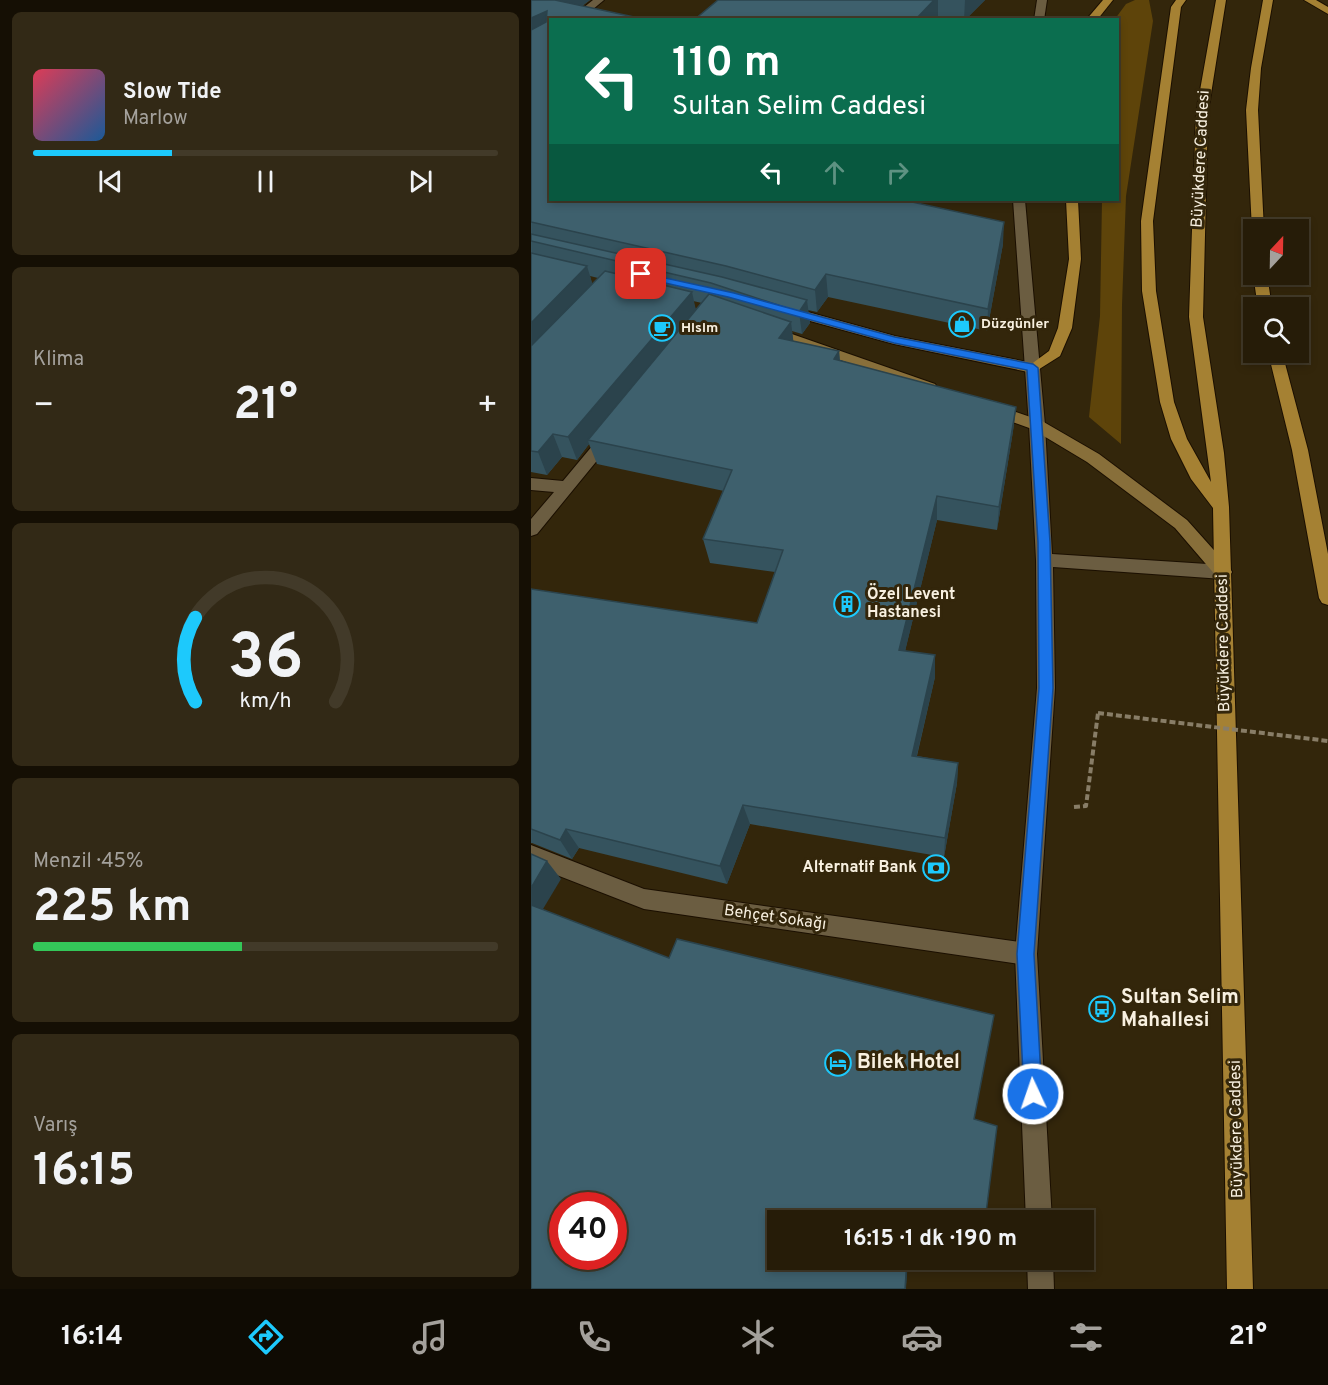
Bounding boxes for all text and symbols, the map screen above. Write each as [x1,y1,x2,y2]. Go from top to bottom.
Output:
text: 110 m [672,38,781,91]
icon: left [573,42,651,120]
text: Slow Tide [123,79,222,106]
text: Sultan Selim Caddesi [672,90,926,124]
street label: Büyükdere Caddesi [1187,90,1215,228]
text: Marlow [123,106,187,132]
icon: left [755,156,788,189]
icon: ahead [818,156,851,189]
icon: right [881,156,914,189]
icon: previous [94,165,127,198]
icon: pause [249,165,282,198]
icon: next [404,165,437,198]
north arrow [1243,219,1309,285]
map controls [1243,219,1309,363]
pin [615,248,666,299]
icon: arrive [624,257,657,290]
button: search [1243,297,1309,363]
shop icon: Düzgünler [947,309,977,339]
cafe icon: Hisim [647,313,677,343]
place label: Düzgünler [981,316,1049,333]
place label: Hisim [681,320,718,337]
text: Klima [33,347,84,373]
text: 21° [233,378,298,435]
text: − [33,386,54,428]
text: + [477,386,498,428]
street label: Büyükdere Caddesi [1213,574,1235,712]
place label: Özel Levent Hastanesi [867,583,955,623]
building icon: Özel Levent Hastanesi [832,589,862,619]
text: 36 [228,621,303,700]
text: km/h [239,688,292,715]
text: Menzil · 45% [33,849,143,875]
bank icon: Alternatif Bank [921,853,951,883]
place label: Alternatif Bank [802,858,917,878]
text: 225 km [33,880,191,937]
street label: Behçet Sokağı [723,901,827,935]
place label: Sultan Selim Mahallesi [1121,985,1239,1034]
bus stop icon: Sultan Selim Mahallesi [1087,994,1117,1024]
hotel icon: Bilek Hotel [823,1048,853,1078]
place label: Bilek Hotel [857,1050,960,1076]
street label: Büyükdere Caddesi [1226,1060,1248,1198]
position arrow [1001,1062,1065,1126]
text: Varış [33,1113,78,1139]
text: 16:15 [33,1144,135,1201]
speed limit sign: 40 [549,1192,627,1270]
text: 16:15 · 1 dk · 190 m [844,1226,1017,1253]
icon: directions [245,1316,287,1358]
icon: music [409,1316,451,1358]
icon: phone [573,1316,615,1358]
icon: climate [737,1316,779,1358]
icon: car [901,1316,943,1358]
icon: filters [1065,1316,1107,1358]
text: 16:14 [61,1320,123,1354]
text: 21° [1228,1320,1267,1354]

